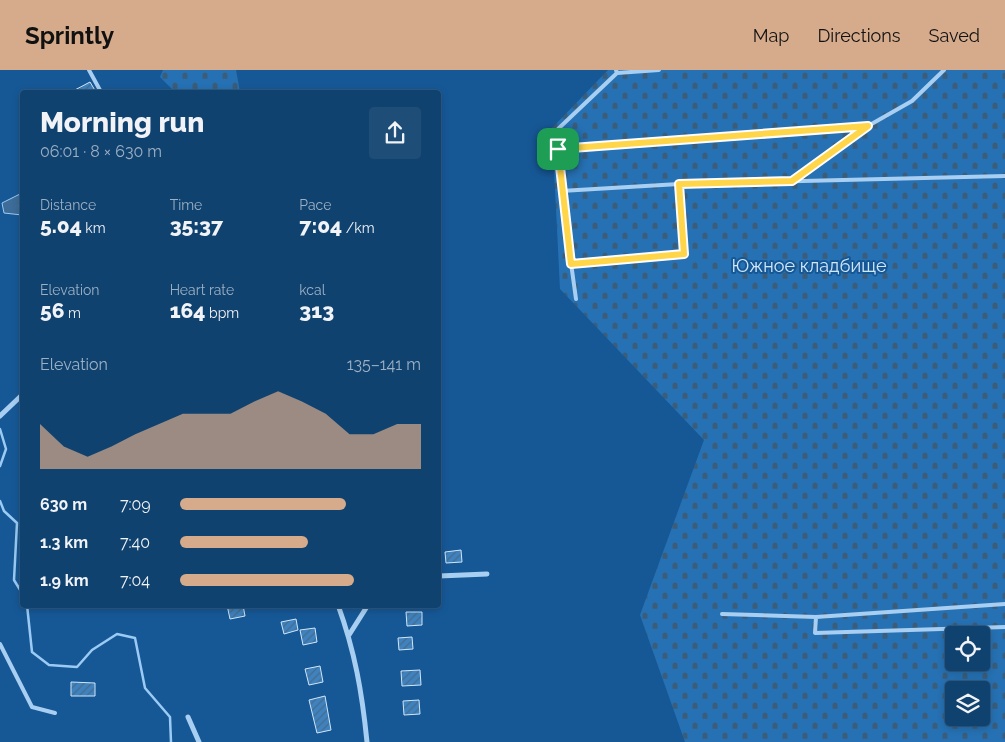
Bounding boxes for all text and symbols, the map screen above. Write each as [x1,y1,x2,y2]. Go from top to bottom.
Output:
text: Sprintly [25,21,114,50]
text: Map [753,25,789,46]
text: Directions [817,25,901,46]
text: Saved [929,25,980,46]
text: Morning run [40,106,204,139]
button: share [369,107,421,159]
pin [537,128,579,170]
icon: arrive [544,135,572,163]
text: 06:01 · 8 × 630 m [40,142,162,161]
text: Distance [40,197,96,213]
text: Time [170,197,202,213]
text: Pace [299,197,331,213]
text: 5.04 [40,213,82,238]
text: 35:37 [170,213,223,238]
text: 7:04 [299,213,342,238]
text: km [82,220,106,236]
text: /km [342,220,375,236]
park label: Южное кладбище [731,255,887,276]
text: Elevation [40,282,99,298]
text: Heart rate [170,282,234,298]
text: kcal [299,282,326,298]
text: 56 [40,298,65,323]
text: 164 [170,298,205,323]
text: 313 [299,298,334,323]
text: m [65,305,81,321]
text: bpm [205,305,239,321]
text: Elevation [40,355,108,374]
text: 135–141 m [347,355,421,374]
text: 630 m [40,495,87,514]
text: 7:09 [120,495,151,514]
text: 1.3 km [40,533,88,552]
text: 7:40 [120,533,150,552]
text: 1.9 km [40,571,89,590]
text: 7:04 [120,571,150,590]
map controls [945,626,990,726]
button: locate [945,626,990,671]
button: layers [945,681,990,726]

